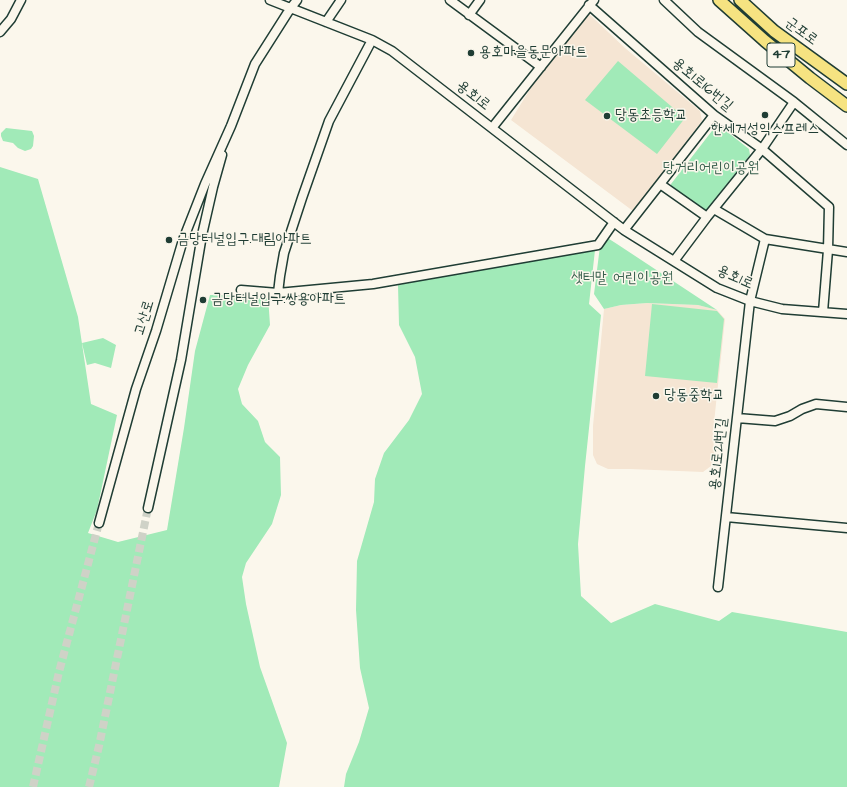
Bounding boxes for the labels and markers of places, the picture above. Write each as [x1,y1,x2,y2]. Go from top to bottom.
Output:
place label: 용호마을동문아파트 [479,44,588,62]
marker: 용호마을동문아파트 [466,48,476,58]
place label: 당동초등학교 [615,107,687,125]
marker: 한세거성익스프레스 [760,110,770,120]
marker: 당동초등학교 [602,111,612,121]
place label: 한세거성익스프레스 [711,121,819,139]
place label: 금당터널입구.대림아파트 [177,231,312,249]
marker: 금당터널입구.대림아파트 [164,235,174,245]
place label: 금당터널입구.쌍용아파트 [211,291,346,309]
marker: 금당터널입구.쌍용아파트 [198,295,208,305]
place label: 당동중학교 [664,387,724,405]
marker: 당동중학교 [651,391,661,401]

